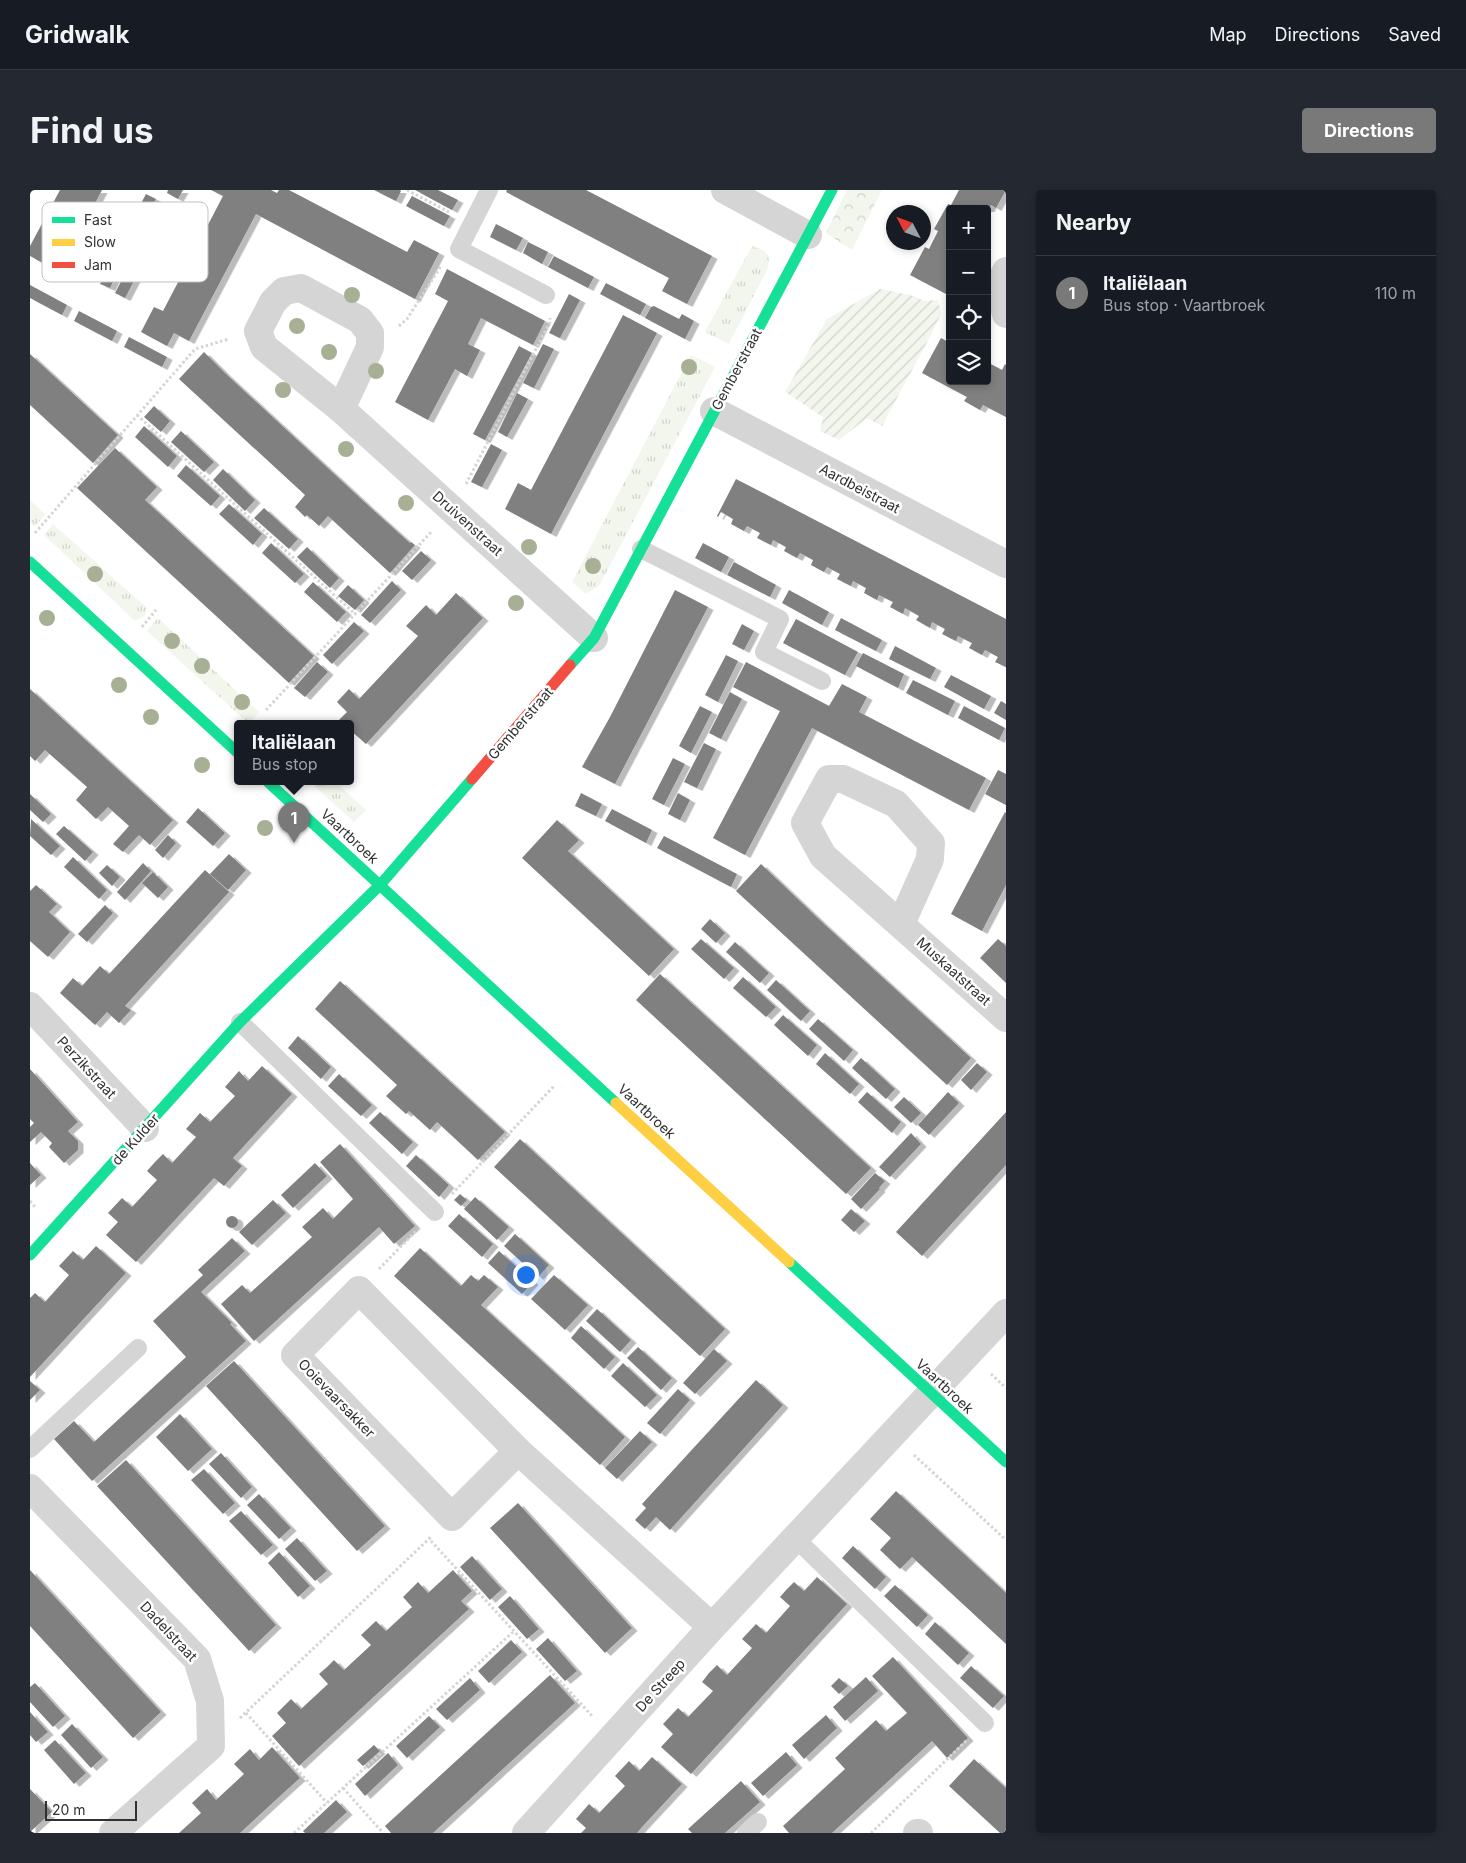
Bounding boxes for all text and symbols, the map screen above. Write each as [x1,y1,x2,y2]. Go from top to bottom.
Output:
text: Gridwalk [25,20,129,49]
text: Map [1209,24,1247,45]
text: Directions [1275,24,1360,45]
text: Saved [1388,24,1441,45]
button: Directions [1302,108,1436,153]
text: Find us [30,109,154,151]
legend [42,202,208,282]
north arrow [886,205,931,250]
map controls [946,205,991,385]
button: + [946,205,991,250]
text: Nearby [1056,210,1131,235]
text: Fast [84,211,112,228]
text: Slow [84,233,116,250]
button: − [946,250,991,295]
text: Jam [84,256,112,273]
text: Italiëlaan [1103,272,1187,295]
text: 1 [1069,283,1075,303]
text: 110 m [1374,283,1416,303]
button: locate [946,295,991,340]
text: Bus stop · Vaartbroek [1103,295,1265,315]
street label: Gemberstraat [707,325,765,413]
button: layers [946,340,991,385]
street label: Aardbeistraat [817,460,904,517]
street label: Druivenstraat [429,487,507,559]
street label: Gemberstraat [484,683,556,763]
popup [234,720,354,785]
text: Italiëlaan [252,731,336,754]
text: Bus stop [252,754,318,774]
pin: 1 [278,802,310,843]
street label: Vaartbroek [318,805,383,867]
street label: Muskaatstraat [913,933,995,1009]
street label: Perzikstraat [54,1032,120,1102]
street label: Vaartbroek [615,1080,680,1142]
street label: de Kulder [108,1110,162,1168]
your location [513,1262,539,1288]
street label: Ooievaarsakker [295,1355,379,1441]
street label: Vaartbroek [913,1355,978,1417]
street label: Dadelstraat [137,1598,201,1665]
street label: De Streep [632,1655,688,1715]
scale bar [45,1798,138,1821]
text: 20 m [52,1801,86,1818]

